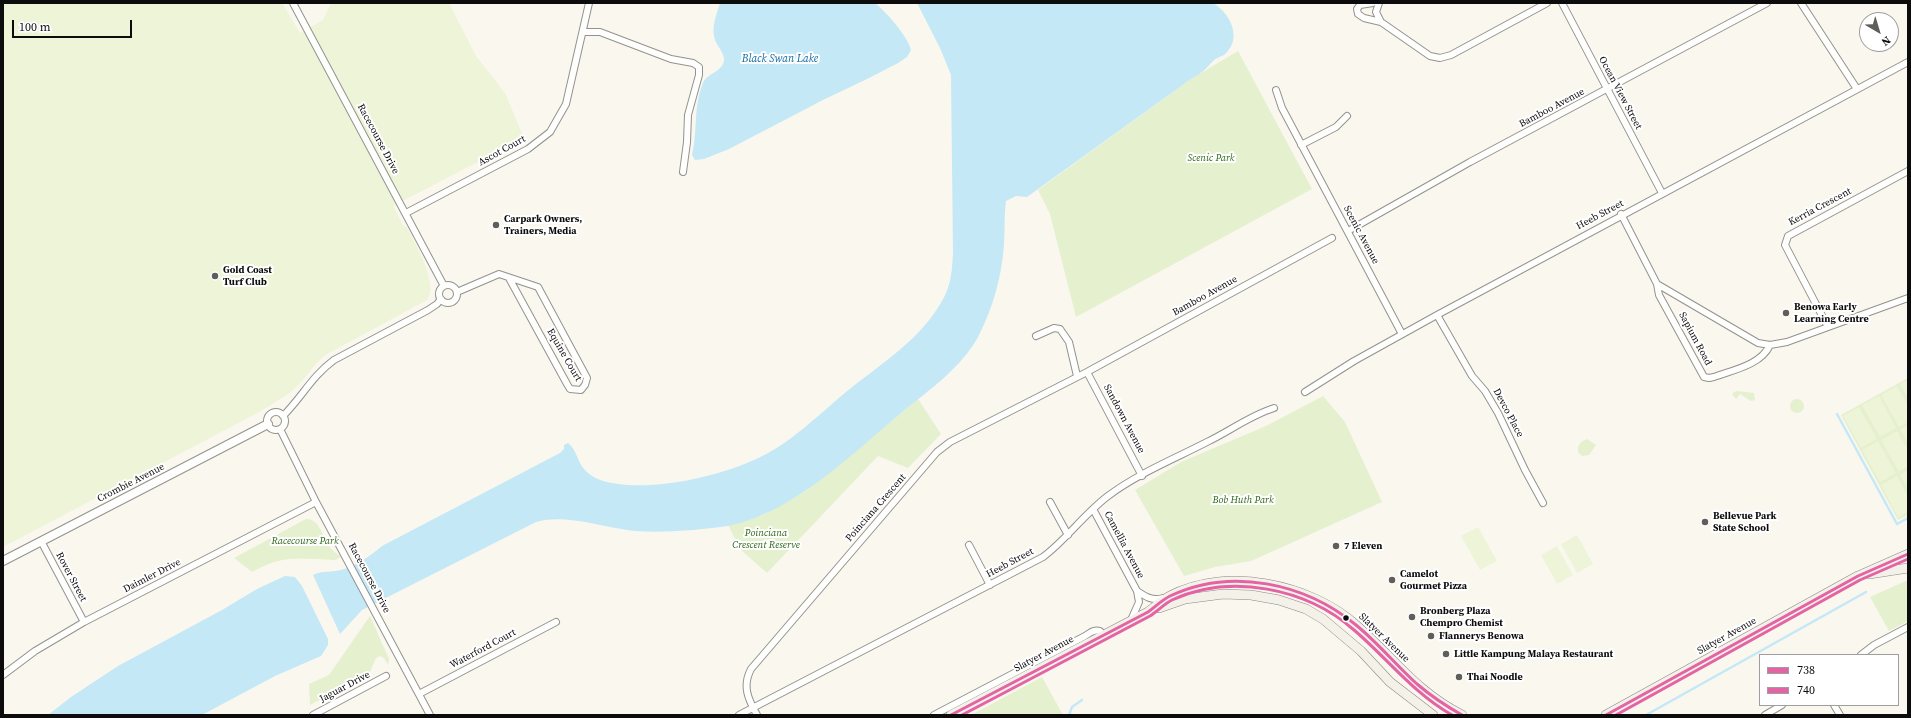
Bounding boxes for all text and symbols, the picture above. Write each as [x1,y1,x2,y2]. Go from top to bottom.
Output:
scale bar [14,12,134,38]
north arrow [1859,12,1899,52]
text: 100 m [19,19,51,35]
text: N [1878,33,1894,49]
water label: Black Swan Lake [742,52,818,66]
street label: Ocean View Street [1596,55,1644,131]
street label: Bamboo Avenue [1517,86,1587,130]
street label: Racecourse Drive [354,102,402,176]
street label: Ascot Court [476,133,528,169]
park label: Scenic Park [1187,152,1235,164]
street label: Kerria Crescent [1786,185,1854,229]
street label: Heeb Street [1574,198,1626,232]
street label: Scenic Avenue [1341,204,1381,266]
place label: Carpark Owners, Trainers, Media [504,213,582,236]
marker: Carpark Owners, Trainers, Media [491,220,501,230]
place label: Gold Coast Turf Club [223,264,272,288]
marker: Gold Coast Turf Club [210,271,220,281]
street label: Bamboo Avenue [1170,273,1240,319]
place label: Benowa Early Learning Centre [1794,301,1869,324]
marker: Benowa Early Learning Centre [1781,308,1791,318]
street label: Sapium Road [1676,310,1714,368]
street label: Equine Court [544,326,584,384]
street label: Sandown Avenue [1101,383,1147,455]
street label: Devco Place [1490,387,1526,439]
street label: Crombie Avenue [95,461,167,505]
street label: Poinciana Crescent [843,472,909,544]
park label: Bob Huth Park [1212,494,1274,506]
street label: Camellia Avenue [1101,509,1147,581]
place label: Bellevue Park State School [1713,510,1777,534]
marker: Bellevue Park State School [1700,517,1710,527]
park label: Poinciana Crescent Reserve [732,527,800,550]
park label: Racecourse Park [271,535,339,547]
place label: 7 Eleven [1344,540,1382,552]
street label: Racecourse Drive [345,541,393,615]
marker: 7 Eleven [1331,541,1341,551]
street label: Heeb Street [984,546,1036,580]
street label: Rover Street [53,550,89,604]
street label: Daimler Drive [121,556,183,596]
place label: Camelot Gourmet Pizza [1400,568,1467,592]
marker: Camelot Gourmet Pizza [1387,575,1397,585]
place label: Bronberg Plaza Chempro Chemist [1420,605,1503,628]
street label: Slatyer Avenue [1356,611,1412,665]
marker: Bronberg Plaza Chempro Chemist [1407,612,1417,622]
unlabelled marker [1341,613,1351,623]
street label: Slatyer Avenue [1695,615,1759,657]
street label: Waterford Court [448,627,518,671]
place label: Flannerys Benowa [1439,630,1524,642]
marker: Flannerys Benowa [1426,631,1436,641]
street label: Slatyer Avenue [1012,633,1076,675]
place label: Little Kampung Malaya Restaurant [1454,648,1613,660]
marker: Little Kampung Malaya Restaurant [1441,649,1451,659]
legend [1759,654,1899,706]
text: 738 [1797,662,1815,678]
street label: Jaguar Drive [318,669,372,705]
place label: Thai Noodle [1467,671,1523,683]
marker: Thai Noodle [1454,672,1464,682]
text: 740 [1797,682,1815,698]

